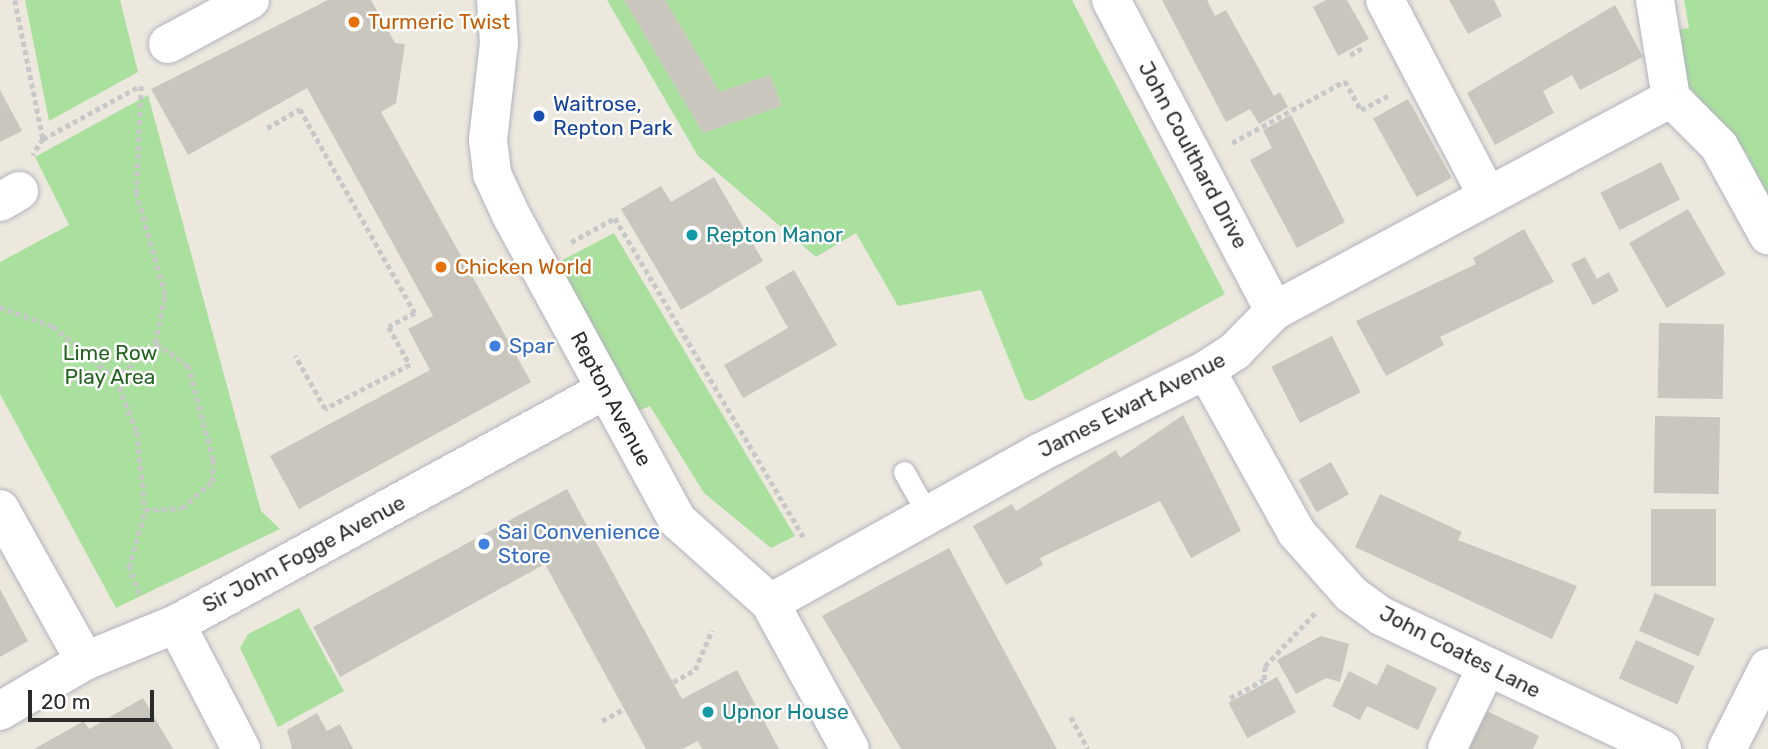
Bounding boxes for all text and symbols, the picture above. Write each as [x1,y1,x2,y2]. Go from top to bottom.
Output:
place label: Turmeric Twist [368,9,511,35]
marker: Turmeric Twist [346,14,362,30]
street label: John Coulthard Drive [1133,57,1253,253]
place label: Waitrose, Repton Park [553,91,673,141]
marker: Waitrose, Repton Park [531,108,547,124]
place label: Repton Manor [706,222,843,248]
marker: Repton Manor [684,227,700,243]
place label: Chicken World [455,254,592,280]
marker: Chicken World [433,259,449,275]
street label: Repton Avenue [565,327,657,471]
place label: Spar [509,333,554,359]
marker: Spar [487,338,503,354]
park label: Lime Row Play Area [63,340,157,390]
street label: James Ewart Avenue [1034,347,1230,463]
street label: Sir John Fogge Avenue [198,490,410,618]
place label: Sai Convenience Store [498,519,660,569]
marker: Sai Convenience Store [476,536,492,552]
street label: John Coates Lane [1375,601,1545,703]
scale bar [32,676,158,720]
text: 20 m [41,689,90,714]
place label: Upnor House [722,699,849,725]
marker: Upnor House [700,704,716,720]

